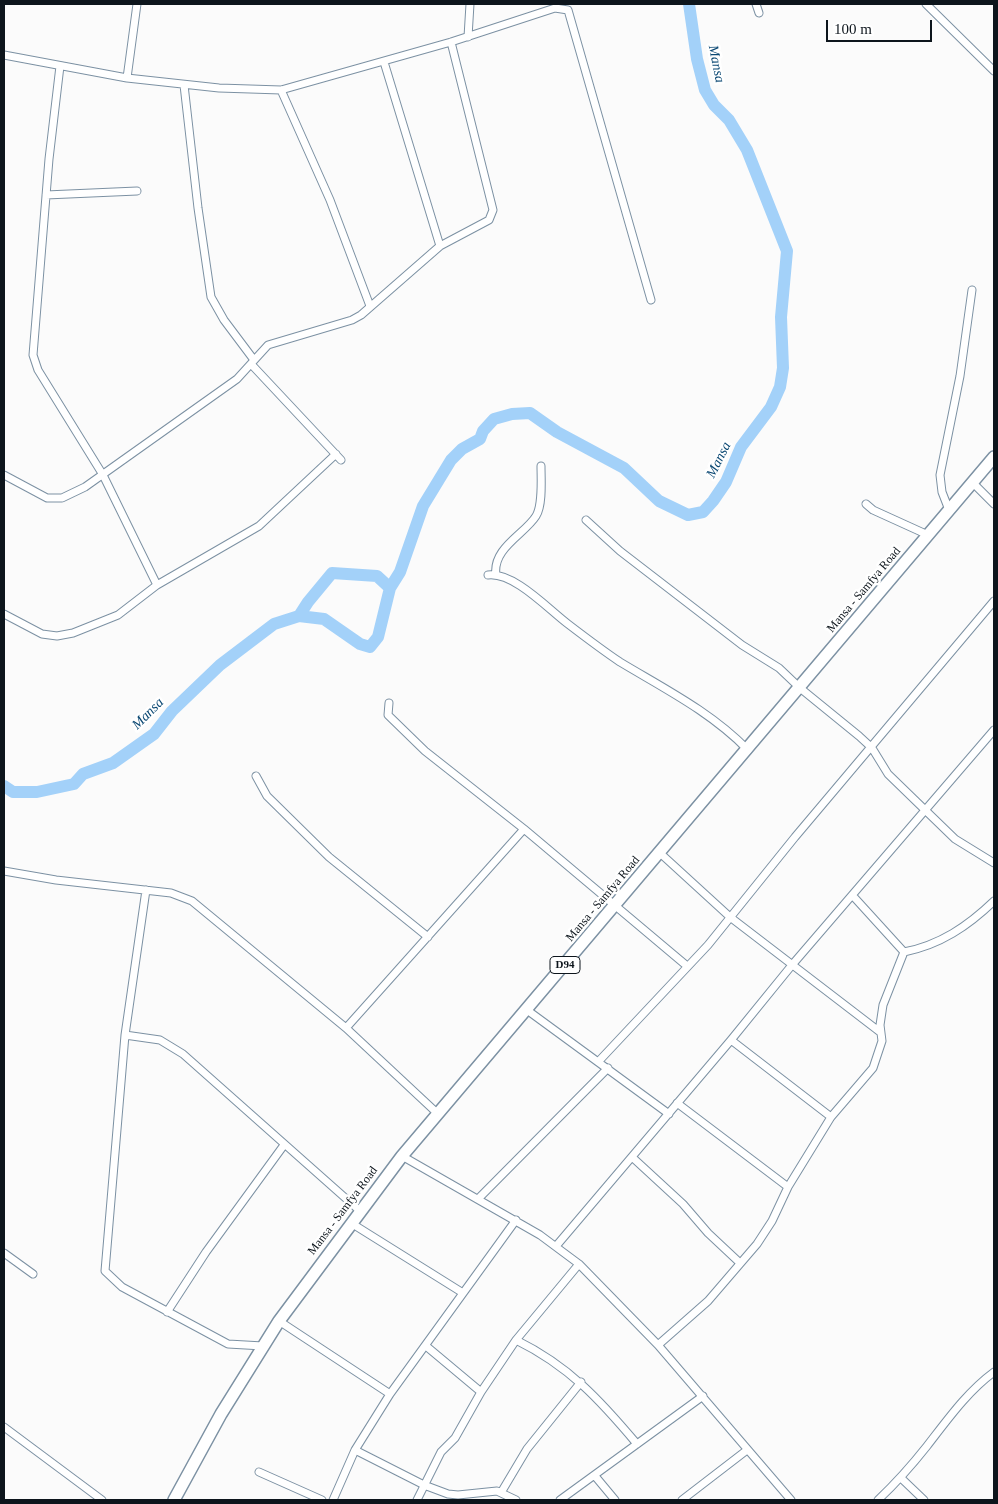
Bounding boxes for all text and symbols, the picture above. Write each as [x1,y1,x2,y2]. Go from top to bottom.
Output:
scale bar [828,10,934,42]
text: 100 m [834,21,872,37]
water label: Mansa [704,44,728,84]
water label: Mansa [703,439,735,481]
street label: Mansa - Samfya Road [824,544,904,636]
water label: Mansa [129,695,167,733]
street label: Mansa - Samfya Road [563,853,643,945]
road number: D94 [550,956,580,974]
street label: Mansa - Samfya Road [305,1164,381,1258]

